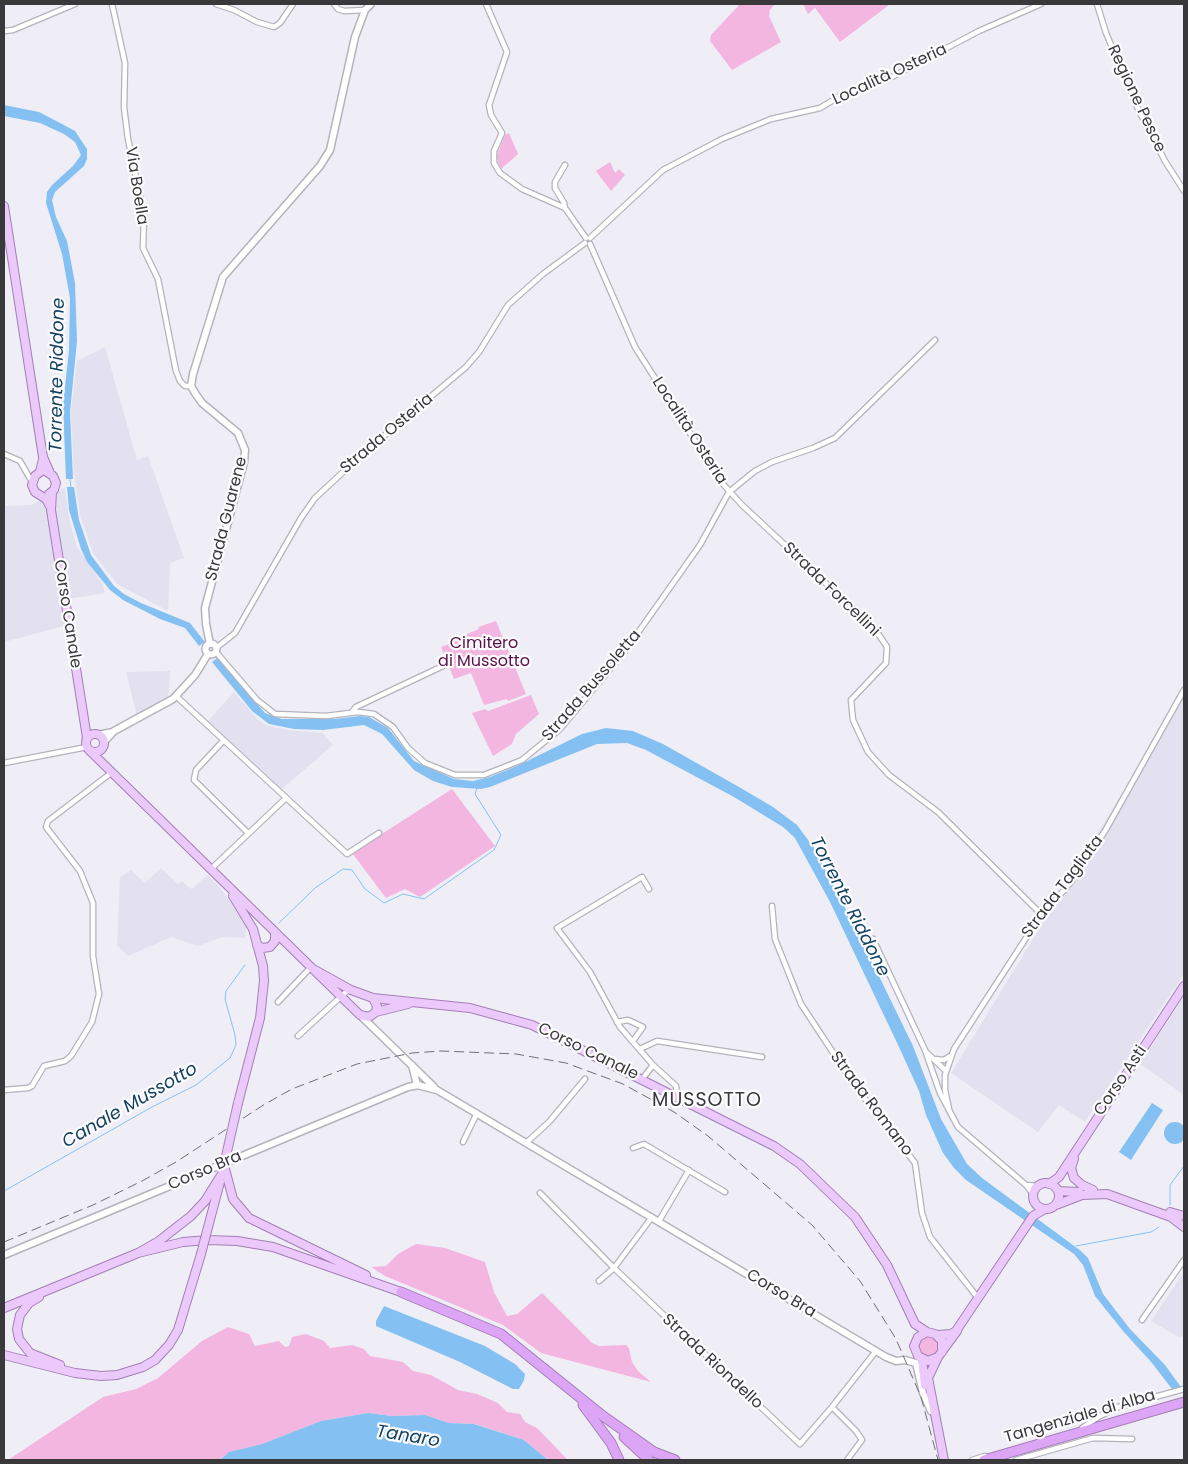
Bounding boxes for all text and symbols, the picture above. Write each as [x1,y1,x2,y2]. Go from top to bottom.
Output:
street label: Località Osteria [830,40,950,110]
street label: Regione Pesce [1103,42,1169,156]
street label: Via Boella [120,146,152,226]
water label: Torrente Riddone [46,298,70,452]
street label: Località Osteria [647,374,731,488]
street label: Strada Osteria [337,390,437,478]
street label: Strada Guarene [202,455,252,583]
street label: Strada Forcellini [778,539,884,641]
street label: Corso Canale [49,558,85,670]
street label: Strada Bussoletta [538,626,646,746]
park label: Cimitero di Mussotto [438,634,530,672]
street label: Strada Tagliata [1018,832,1108,942]
water label: Torrente Riddone [804,833,894,981]
street label: Corso Canale [535,1019,641,1085]
street label: Corso Asti [1091,1042,1151,1120]
street label: Strada Romano [826,1048,916,1160]
water label: Canale Mussotto [58,1058,202,1154]
district label: MUSSOTTO [651,1090,763,1112]
street label: Corso Bra [165,1147,245,1195]
street label: Corso Bra [743,1266,819,1322]
street label: Strada Riondello [658,1310,766,1414]
street label: Tangenziale di Alba [1002,1386,1158,1448]
water label: Tanaro [375,1421,441,1453]

